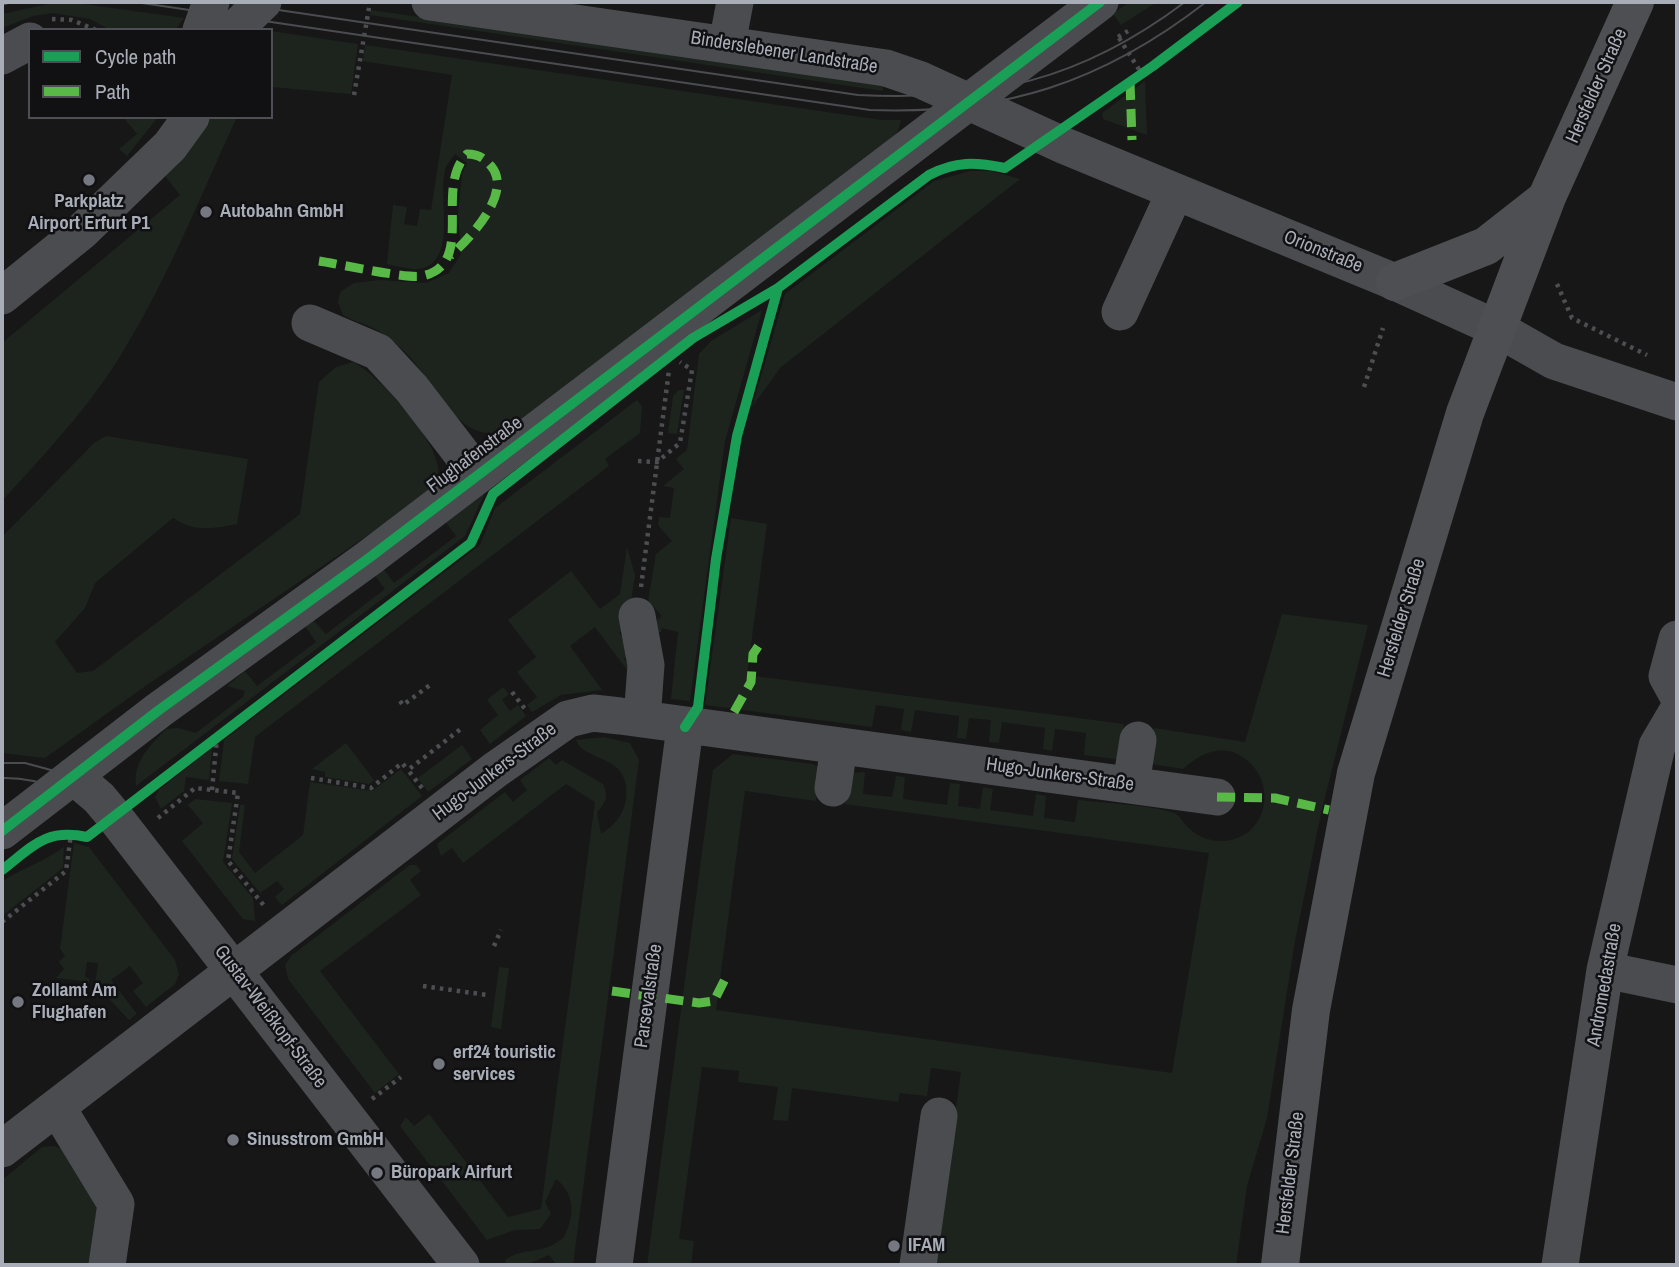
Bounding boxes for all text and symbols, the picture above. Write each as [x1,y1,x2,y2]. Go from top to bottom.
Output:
street label: Hersfelder Straße [1562,25,1632,147]
street label: Binderslebener Landstraße [689,27,879,79]
legend [28,28,273,119]
text: Cycle path [95,42,176,71]
text: Path [95,77,130,106]
marker: Parkplatz Airport Erfurt P1 [81,172,97,188]
place label: Parkplatz Airport Erfurt P1 [28,191,150,235]
place label: Autobahn GmbH [220,201,344,223]
marker: Autobahn GmbH [198,204,214,220]
street label: Orionstraße [1280,226,1366,278]
street label: Flughafenstraße [423,412,527,498]
street label: Hersfelder Straße [1373,556,1431,680]
street label: Hugo-Junkers-Straße [429,718,561,826]
street label: Hugo-Junkers-Straße [985,753,1135,797]
street label: Andromedastraße [1583,922,1627,1048]
street label: Gustav-Weißkopf-Straße [209,941,331,1093]
street label: Parsevalstraße [630,943,668,1049]
place label: Zollamt Am Flughafen [32,980,117,1024]
marker: Zollamt Am Flughafen [10,994,26,1010]
place label: erf24 touristic services [453,1042,556,1086]
marker: erf24 touristic services [431,1056,447,1072]
street label: Hersfelder Straße [1272,1111,1310,1235]
place label: Sinusstrom GmbH [247,1129,384,1151]
marker: Sinusstrom GmbH [225,1132,241,1148]
place label: Büropark Airfurt [391,1162,512,1184]
marker: Büropark Airfurt [369,1165,385,1181]
place label: IFAM [908,1235,945,1257]
marker: IFAM [886,1238,902,1254]

